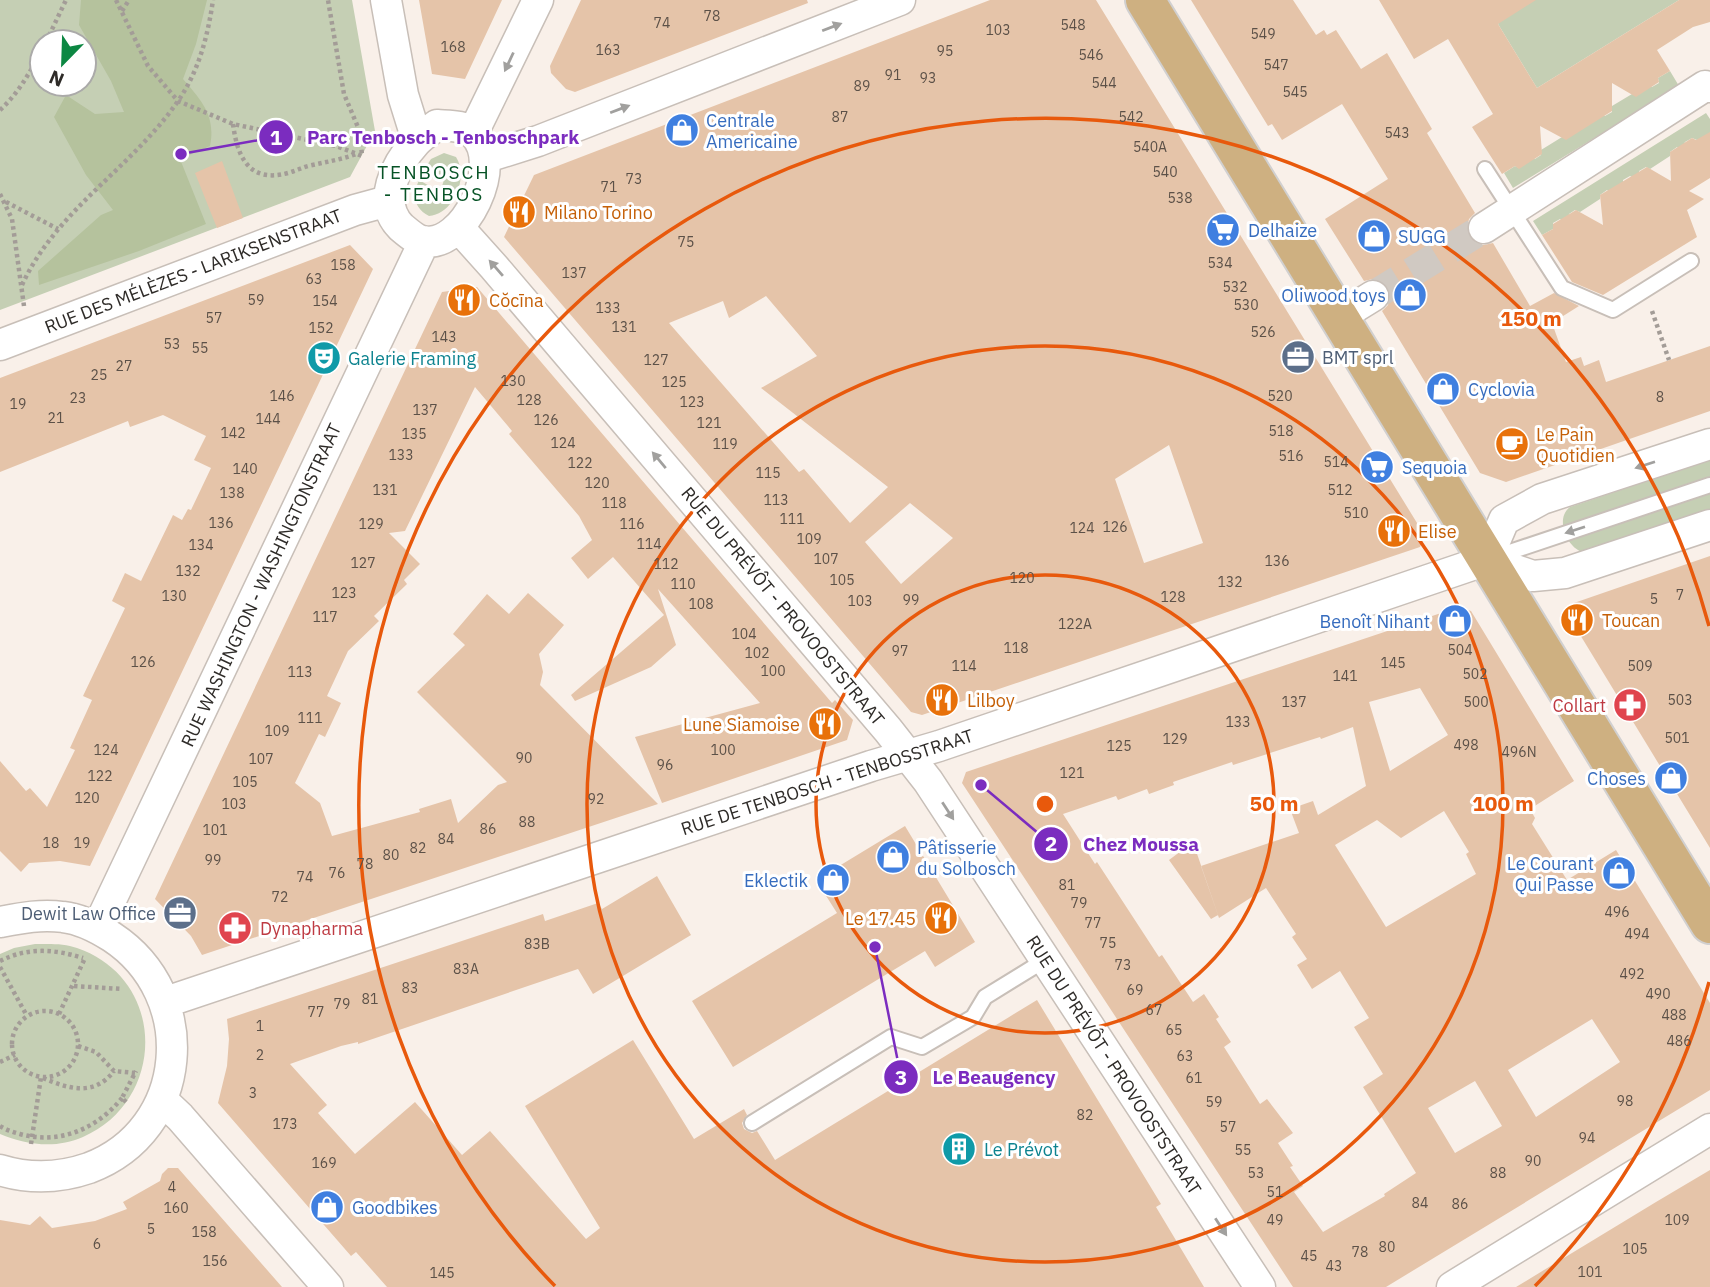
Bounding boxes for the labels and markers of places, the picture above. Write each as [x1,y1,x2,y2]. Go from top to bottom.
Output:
place label: Centrale Americaine [706,109,798,153]
shop icon: Centrale Americaine [663,111,701,149]
callout: Parc Tenbosch - Tenboschpark [258,117,594,157]
restaurant icon: Milano Torino [500,193,538,231]
place label: Milano Torino [544,201,653,224]
supermarket icon: Delhaize [1204,211,1242,249]
shop icon: SUGG [1355,217,1393,255]
place label: Delhaize [1248,219,1317,242]
place label: SUGG [1398,225,1446,248]
shop icon: Oliwood toys [1391,276,1429,314]
restaurant icon: Cŏcīna [445,281,483,319]
place label: Oliwood toys [1281,284,1386,307]
place label: Cŏcīna [489,289,544,312]
office icon: BMT sprl [1279,338,1317,376]
theatre icon: Galerie Framing [305,339,343,377]
place label: BMT sprl [1322,346,1394,369]
place label: Galerie Framing [348,347,476,370]
shop icon: Cyclovia [1424,370,1462,408]
place label: Cyclovia [1468,378,1535,401]
place label: Le Pain Quotidien [1536,423,1615,467]
cafe icon: Le Pain Quotidien [1493,425,1531,463]
supermarket icon: Sequoia [1358,448,1396,486]
place label: Sequoia [1402,456,1468,479]
restaurant icon: Elise [1375,512,1413,550]
place label: Elise [1418,520,1457,543]
restaurant icon: Toucan [1558,601,1596,639]
shop icon: Benoît Nihant [1436,602,1474,640]
place label: Toucan [1602,609,1660,632]
place label: Benoît Nihant [1319,610,1430,633]
restaurant icon: Lilboy [923,681,961,719]
pharmacy icon: Collart [1611,686,1649,724]
place label: Lilboy [967,689,1015,712]
place label: Collart [1552,694,1606,717]
restaurant icon: Lune Siamoise [806,705,844,743]
place label: Lune Siamoise [683,713,800,736]
shop icon: Choses [1652,759,1690,797]
place label: Choses [1587,767,1646,790]
centre of rings [1033,792,1057,816]
callout: Chez Moussa [1034,824,1213,864]
place label: Pâtisserie du Solbosch [917,836,1016,880]
shop icon: Pâtisserie du Solbosch [874,838,912,876]
place label: Le Courant Qui Passe [1507,852,1594,896]
shop icon: Le Courant Qui Passe [1600,854,1638,892]
shop icon: Eklectik [814,861,852,899]
place label: Eklectik [744,869,809,892]
office icon: Dewit Law Office [161,894,199,932]
restaurant icon: Le 17.45 [922,899,960,937]
place label: Dewit Law Office [21,902,156,925]
place label: Le 17.45 [845,907,916,930]
pharmacy icon: Dynapharma [216,909,254,947]
place label: Dynapharma [260,917,363,940]
callout: Le Beaugency [883,1057,1069,1097]
building icon: Le Prévot [940,1130,978,1168]
place label: Le Prévot [984,1138,1059,1161]
shop icon: Goodbikes [308,1188,346,1226]
place label: Goodbikes [352,1196,438,1219]

